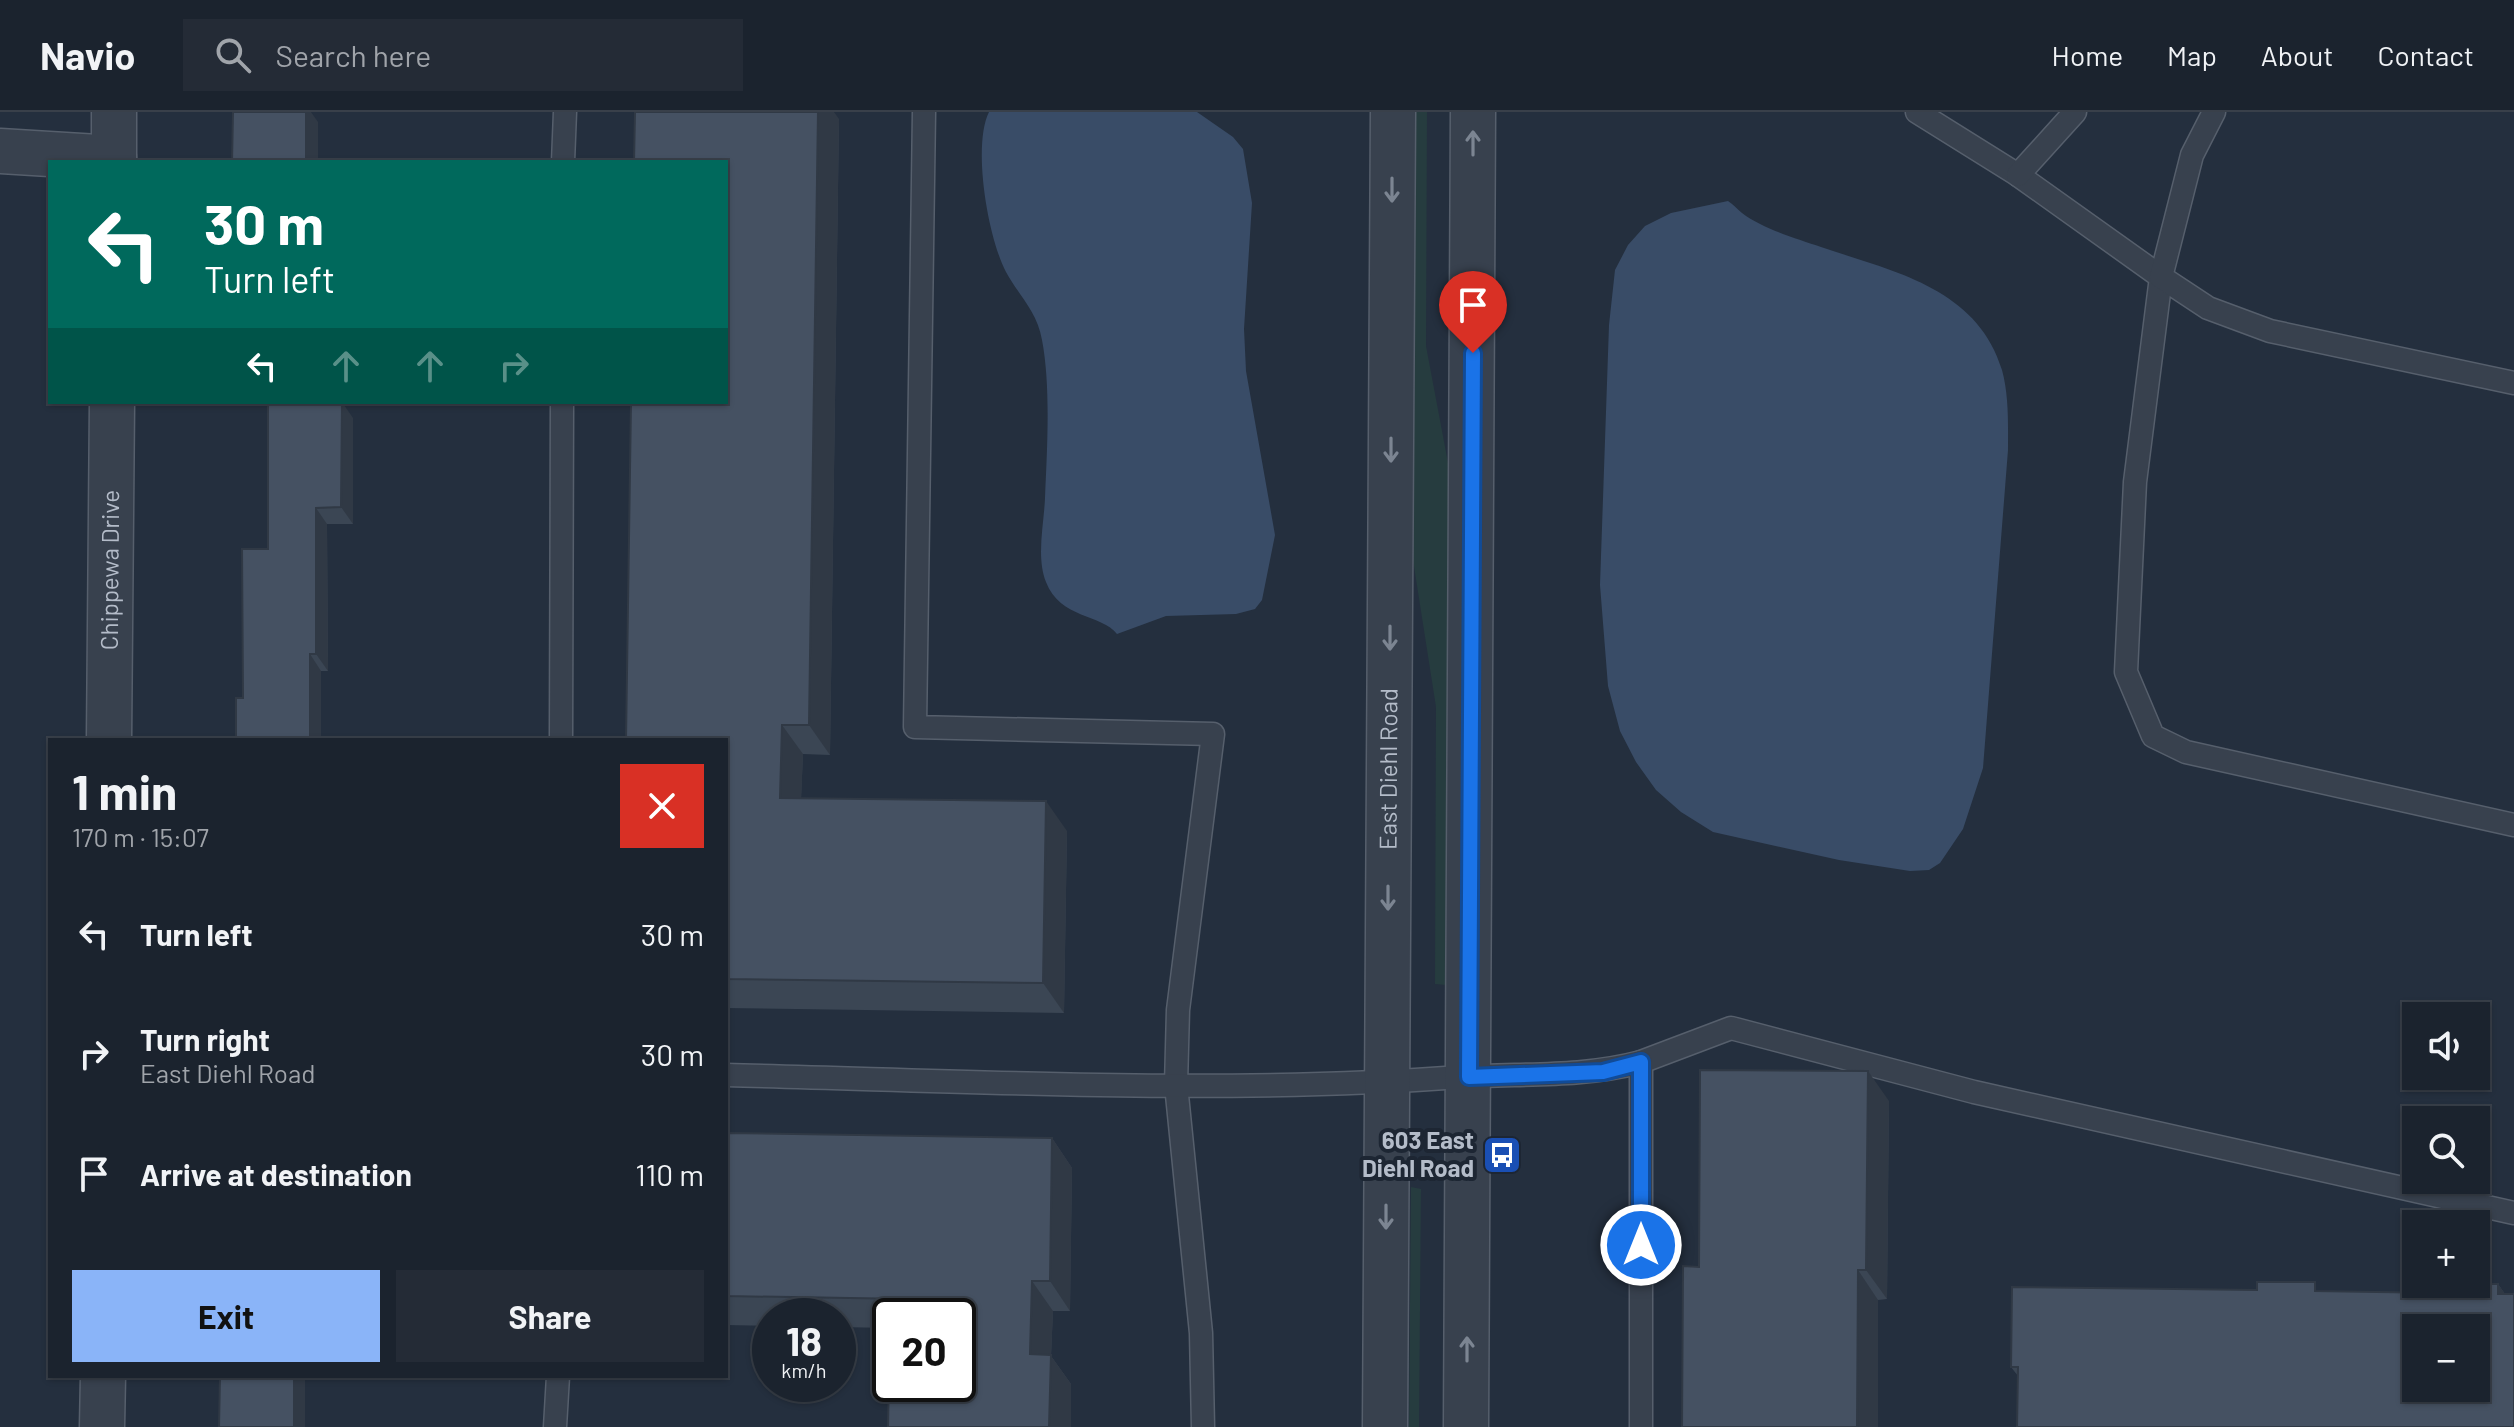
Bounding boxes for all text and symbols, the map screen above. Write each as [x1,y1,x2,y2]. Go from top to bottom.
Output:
search box [183,19,743,91]
text: Navio [40,32,135,78]
icon: search [211,33,255,77]
text: Search here [275,37,431,73]
text: Home [2052,38,2123,72]
text: Map [2167,38,2217,72]
text: About [2261,38,2333,72]
text: Contact [2377,38,2474,72]
one-way arrow [1465,130,1481,157]
one-way arrow [1384,176,1400,203]
text: 30 m [204,189,324,256]
icon: left [72,192,176,296]
text: Turn left [204,257,335,300]
pin [1439,271,1507,353]
icon: arrive [1451,283,1495,327]
icon: left [240,344,284,388]
icon: ahead [324,344,368,388]
icon: ahead [408,344,452,388]
icon: right [492,344,536,388]
one-way arrow [1383,436,1399,463]
street label: Chippewa Drive [94,490,124,650]
one-way arrow [1382,624,1398,651]
street label: East Diehl Road [1373,688,1402,850]
text: 1 min [72,762,177,820]
button: close [620,764,704,848]
text: 170 m · 15:07 [72,821,209,852]
one-way arrow [1380,884,1396,911]
icon: left [72,912,116,956]
text: Turn left [140,916,253,952]
text: 30 m [641,916,704,952]
map controls [2402,1002,2490,1402]
button: sound [2402,1002,2490,1090]
text: Turn right [140,1021,270,1057]
icon: right [72,1032,116,1076]
text: 30 m [641,1036,704,1072]
text: East Diehl Road [140,1057,315,1088]
button: search [2402,1106,2490,1194]
place label: 603 East Diehl Road [1362,1125,1474,1182]
bus stop icon: 603 East Diehl Road [1481,1134,1523,1176]
icon: arrive [72,1152,116,1196]
text: Arrive at destination [140,1156,412,1192]
text: 110 m [635,1156,704,1192]
one-way arrow [1378,1203,1394,1230]
position arrow [1599,1203,1683,1287]
button: + [2402,1210,2490,1298]
button: Exit [72,1270,380,1362]
button: Share [396,1270,704,1362]
speed limit sign: 20 [872,1298,976,1402]
button: − [2402,1314,2490,1402]
text: 18 [786,1316,822,1364]
one-way arrow [1459,1336,1475,1363]
text: km/h [781,1358,827,1382]

